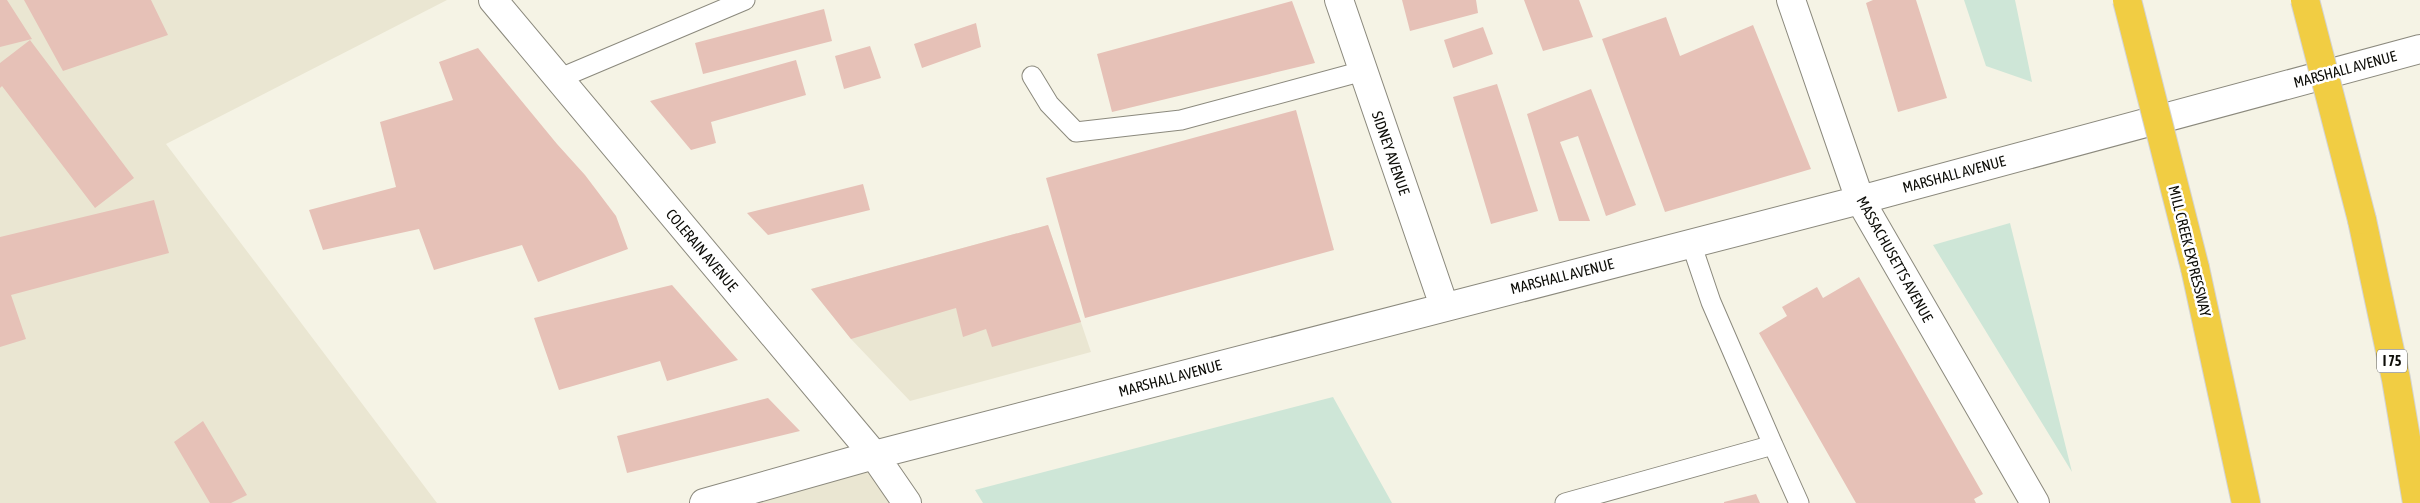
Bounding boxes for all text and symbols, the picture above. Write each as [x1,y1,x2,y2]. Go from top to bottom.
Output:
street label: MARSHALL AVENUE [2292,47,2399,91]
street label: SIDNEY AVENUE [1369,109,1413,198]
street label: MARSHALL AVENUE [1901,152,2008,196]
street label: MILL CREEK EXPRESSWAY [2165,184,2215,319]
street label: MASSACHUSETTS AVENUE [1853,193,1937,325]
street label: COLERAIN AVENUE [663,206,742,295]
street label: MARSHALL AVENUE [1509,255,1616,297]
road number: I 75 [2377,350,2407,372]
street label: MARSHALL AVENUE [1117,356,1224,400]

